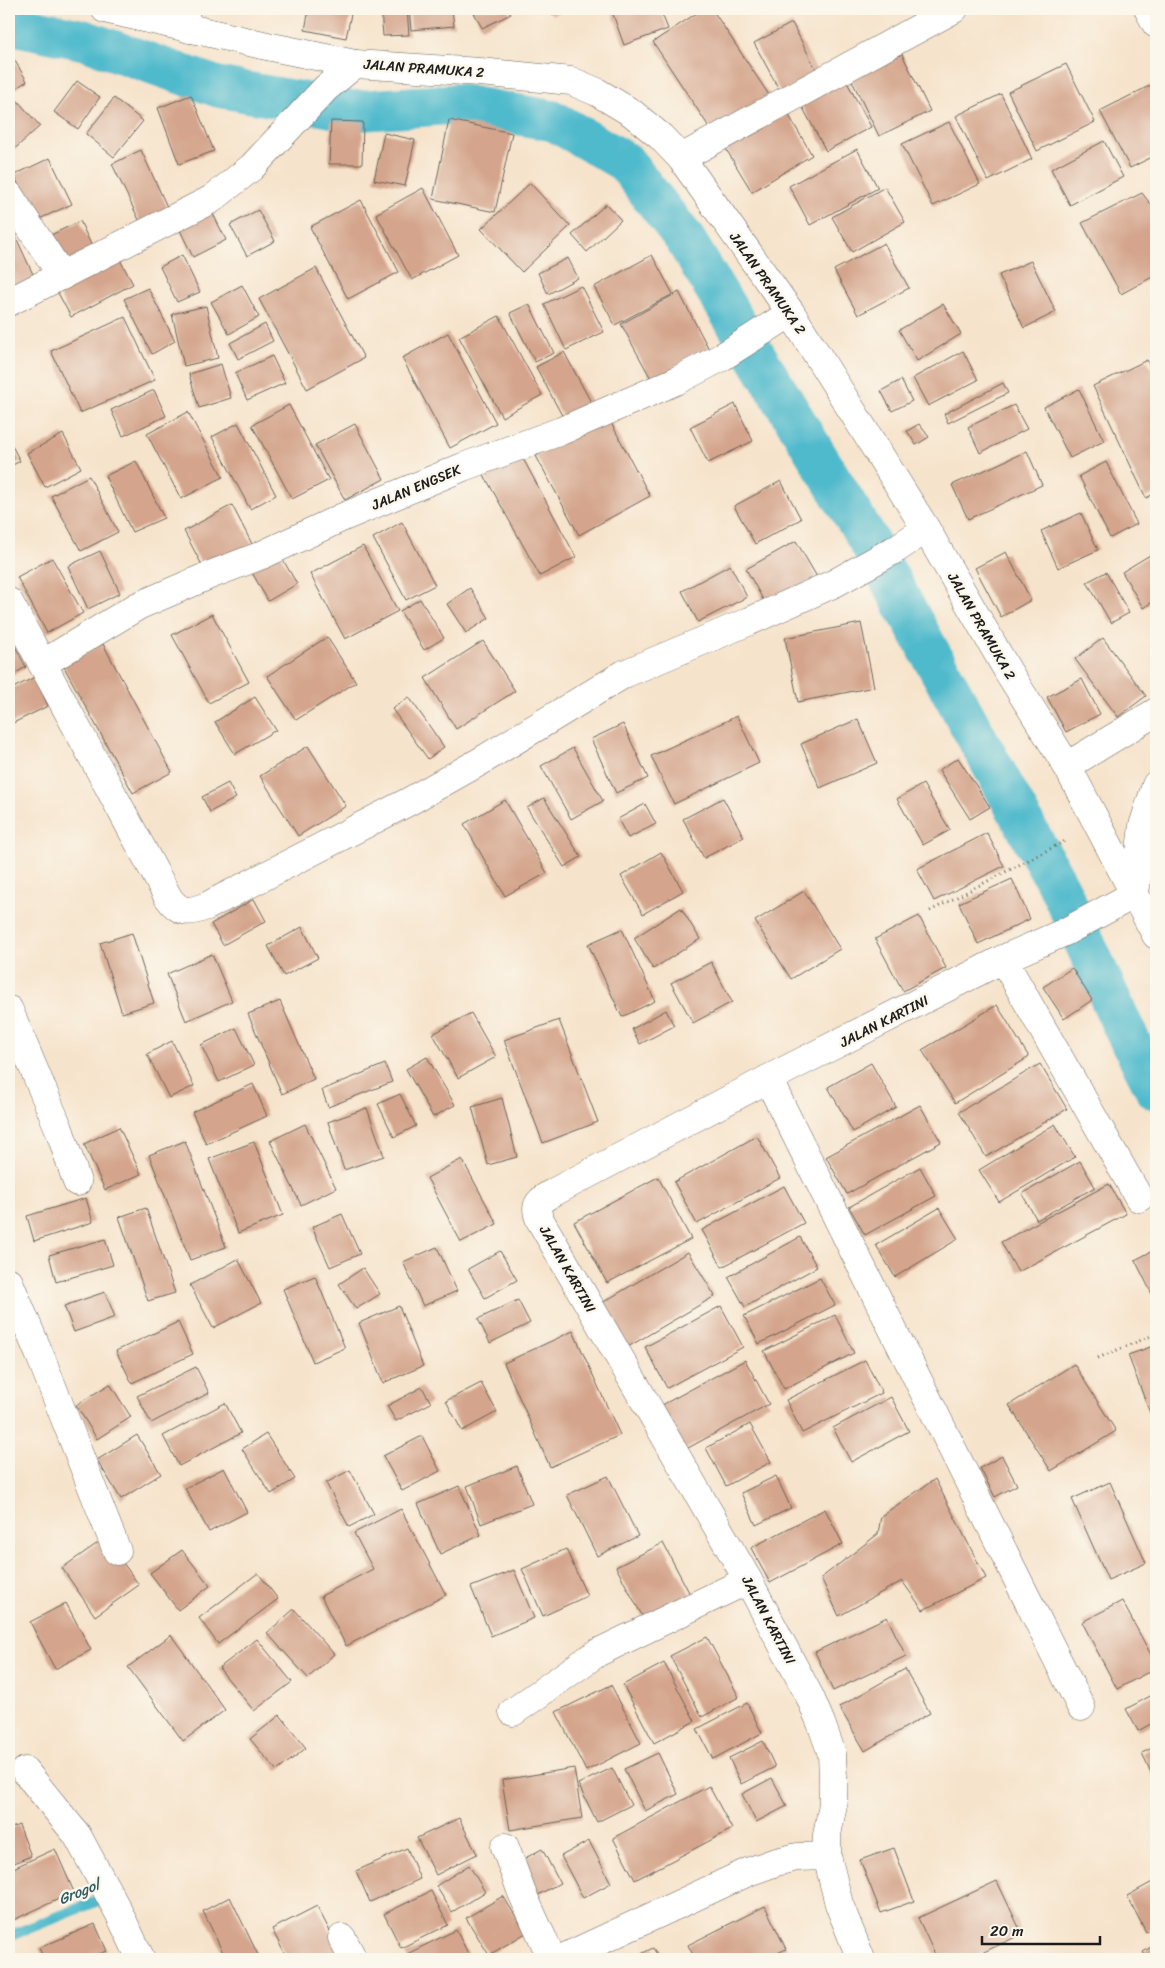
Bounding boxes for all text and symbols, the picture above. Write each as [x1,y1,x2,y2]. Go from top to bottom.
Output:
street label: JALAN PRAMUKA 2 [362,52,485,85]
street label: JALAN PRAMUKA 2 [722,226,812,340]
street label: JALAN ENGSEK [367,457,466,518]
street label: JALAN PRAMUKA 2 [940,567,1023,685]
street label: JALAN KARTINI [834,988,934,1055]
street label: JALAN KARTINI [532,1220,603,1318]
street label: JALAN KARTINI [734,1570,803,1670]
water label: Grogol [54,1871,107,1912]
scale bar [982,1913,1100,1945]
text: 20 m [990,1918,1024,1944]

